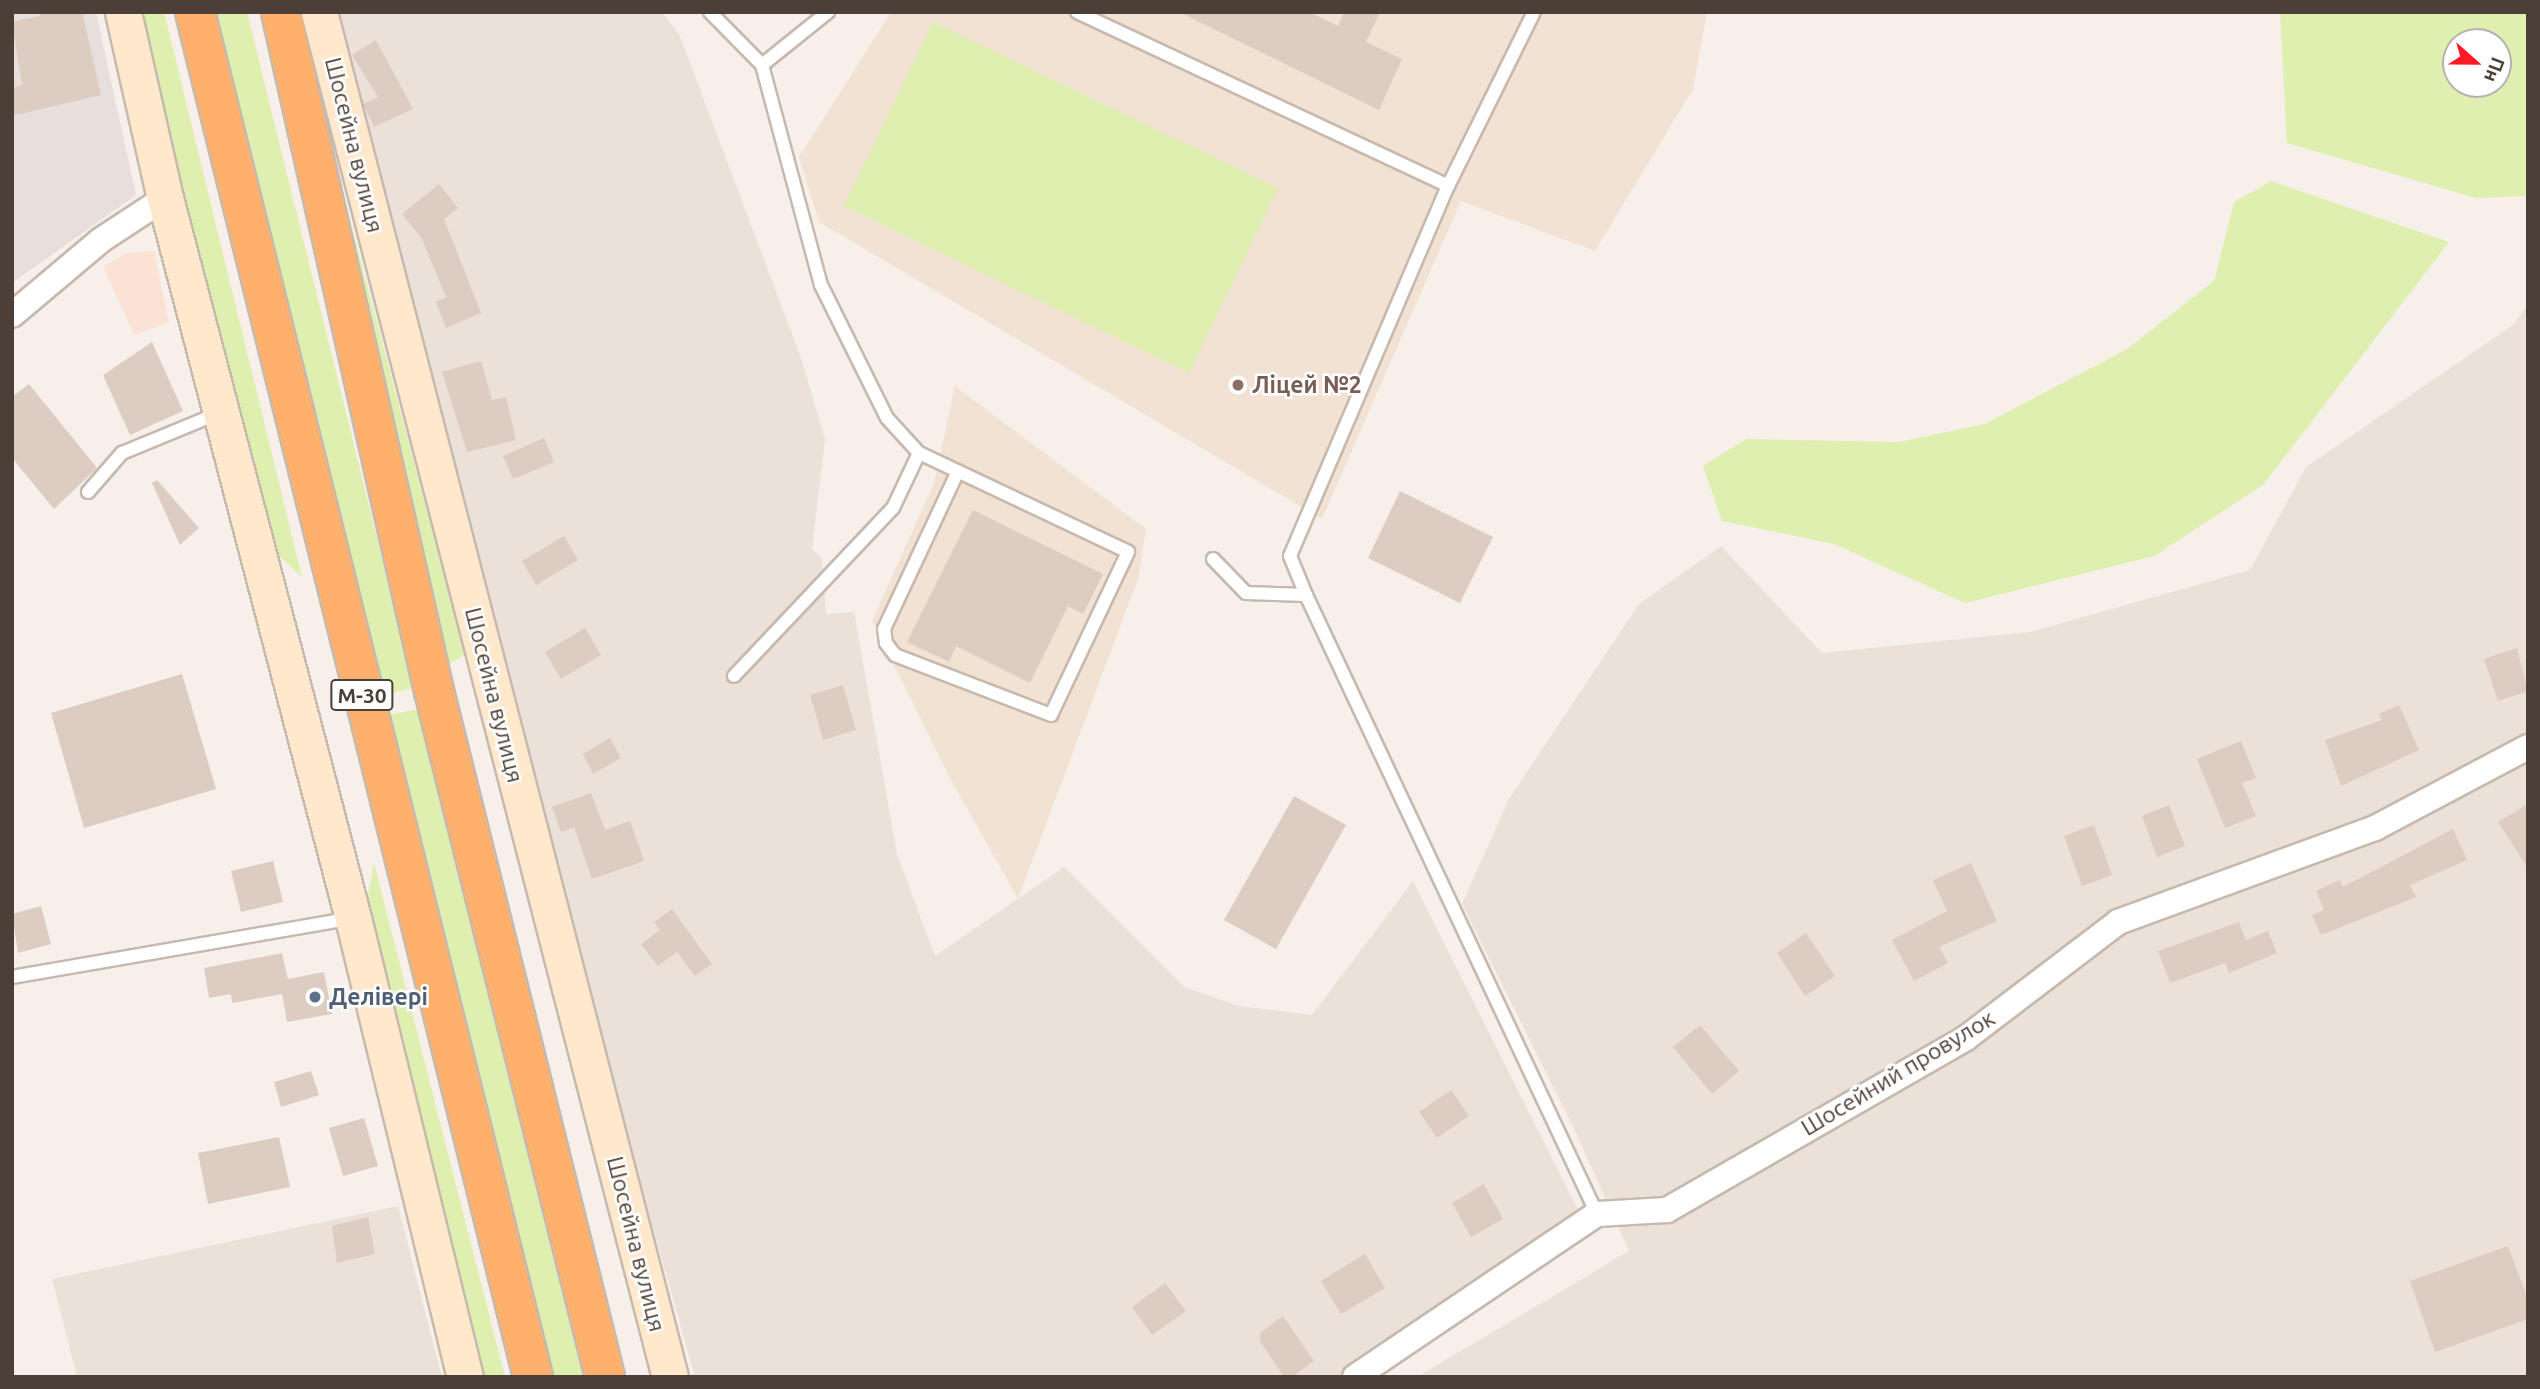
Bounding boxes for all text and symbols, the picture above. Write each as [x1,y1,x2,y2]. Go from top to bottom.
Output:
north arrow [2442,28,2512,98]
text: Пн [2480,54,2509,85]
street label: Шосейна вулиця [319,55,389,235]
place label: Ліцей №2 [1252,371,1362,399]
marker: Ліцей №2 [1230,377,1246,393]
street label: Шосейна вулиця [459,605,529,785]
road number: М-30 [329,678,395,712]
place label: Делівері [329,983,428,1011]
marker: Делівері [307,989,323,1005]
street label: Шосейний провулок [1796,1004,2000,1142]
street label: Шосейна вулиця [601,1154,671,1334]

